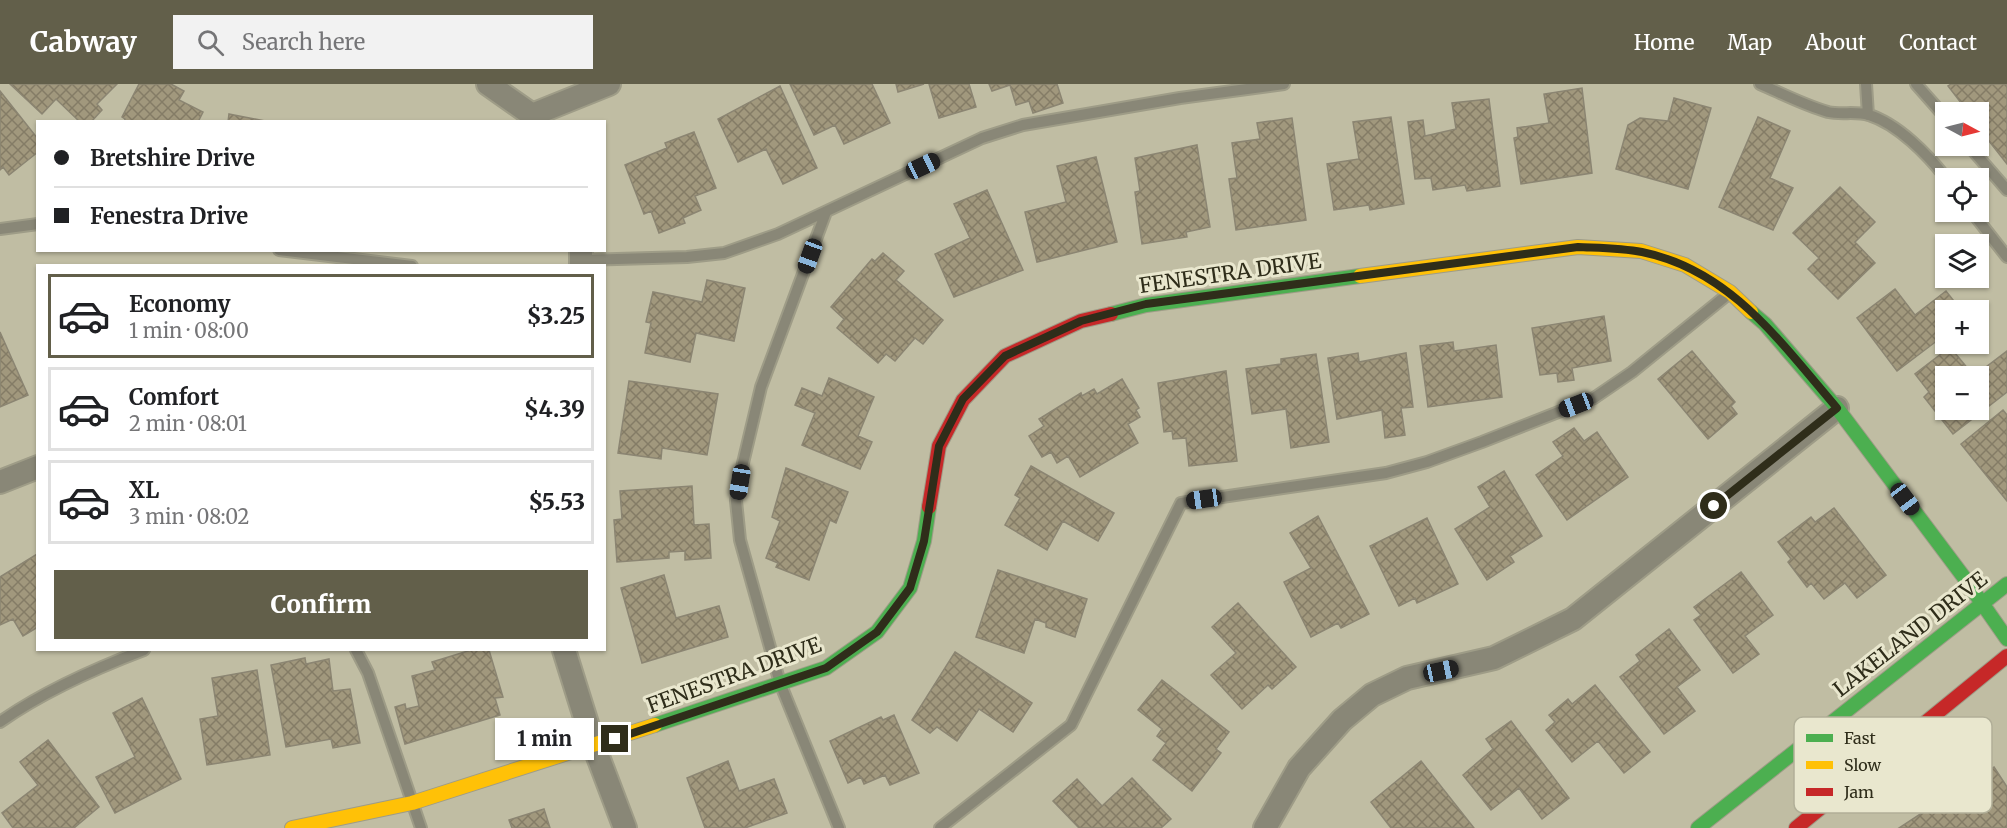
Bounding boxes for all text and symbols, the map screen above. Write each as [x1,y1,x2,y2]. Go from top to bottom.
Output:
search box [173,15,593,69]
text: Cabway [30,24,137,60]
icon: search [194,26,227,59]
text: Search here [242,28,365,56]
text: Home [1634,29,1694,56]
text: Map [1727,29,1772,56]
text: About [1805,29,1866,56]
text: Contact [1899,29,1977,56]
north arrow [1935,102,1989,156]
map controls [1935,102,1989,420]
text: Bretshire Drive [90,144,255,172]
car [903,150,943,182]
button: locate [1935,168,1989,222]
text: Fenestra Drive [90,202,248,230]
button: layers [1935,234,1989,288]
car [795,236,825,276]
street label: FENESTRA DRIVE [1137,247,1323,299]
icon: car [57,289,111,343]
text: Economy [129,290,230,318]
button: + [1935,300,1989,354]
text: $3.25 [527,302,585,330]
text: 1 min · 08:00 [129,318,249,343]
button: − [1935,366,1989,420]
icon: car [57,382,111,436]
text: Comfort [129,383,219,411]
car [1556,390,1596,420]
text: $4.39 [524,395,585,423]
text: 2 min · 08:01 [129,411,247,436]
car [728,463,752,501]
icon: car [57,475,111,529]
text: XL [129,476,159,504]
car [1887,479,1923,519]
text: $5.53 [529,488,585,516]
car [1185,488,1223,510]
route start [1700,492,1727,519]
text: 3 min · 08:02 [129,504,249,529]
street label: LAKELAND DRIVE [1828,565,1993,703]
button: Confirm [54,570,588,639]
street label: FENESTRA DRIVE [643,631,826,719]
car [1422,658,1460,684]
legend [1794,717,1992,813]
callout: 1 min [495,718,594,760]
route end [601,725,628,752]
text: 1 min [517,726,572,751]
text: Fast [1844,728,1877,748]
text: Slow [1844,755,1882,775]
text: Jam [1843,782,1874,802]

